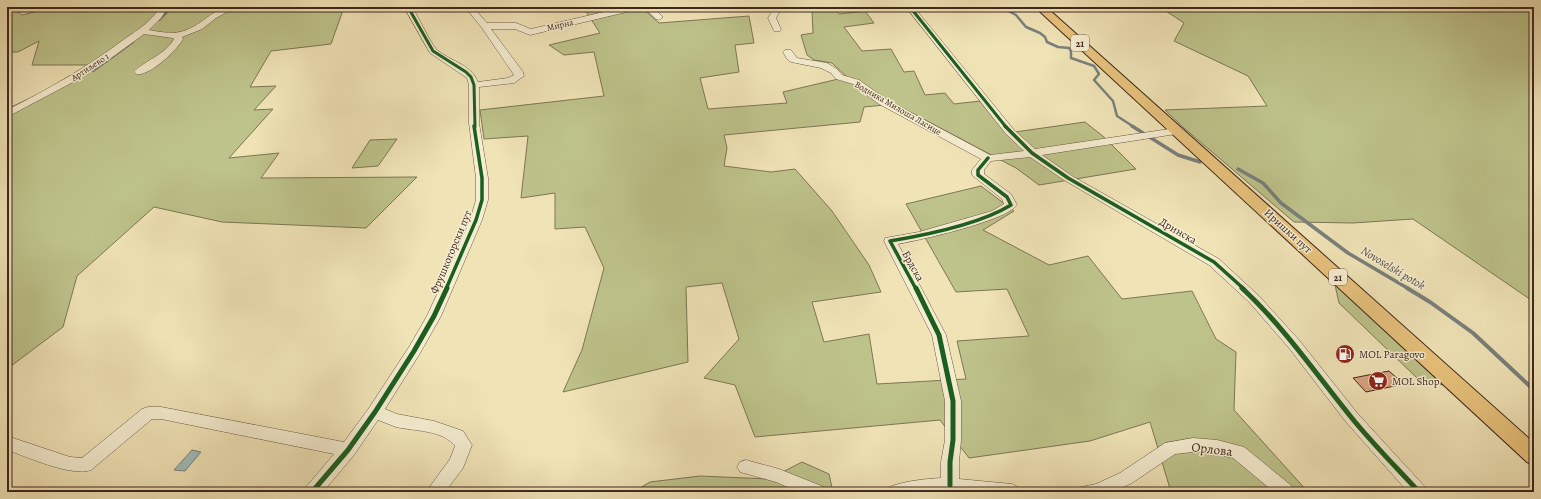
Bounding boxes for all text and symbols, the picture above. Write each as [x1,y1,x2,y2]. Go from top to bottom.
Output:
street label: Мирна [546,16,575,34]
road number: 21 [1071,35,1089,51]
street label: Артиљево 1 [68,50,111,84]
street label: Водника Милоша Ласице [852,78,944,138]
street label: Иришки пут [1261,205,1315,257]
street label: Фрушкогорски пут [427,208,475,296]
street label: Дринска [1156,214,1200,248]
water label: Novoselski potok [1358,243,1429,294]
street label: Брдска [898,248,928,285]
road number: 21 [1329,269,1347,285]
fuel station icon: MOL Paragovo [1334,343,1356,365]
place label: MOL Paragovo [1359,347,1425,362]
supermarket icon: MOL Shop [1367,370,1389,392]
place label: MOL Shop [1392,374,1440,389]
street label: Орлова [1191,438,1233,460]

